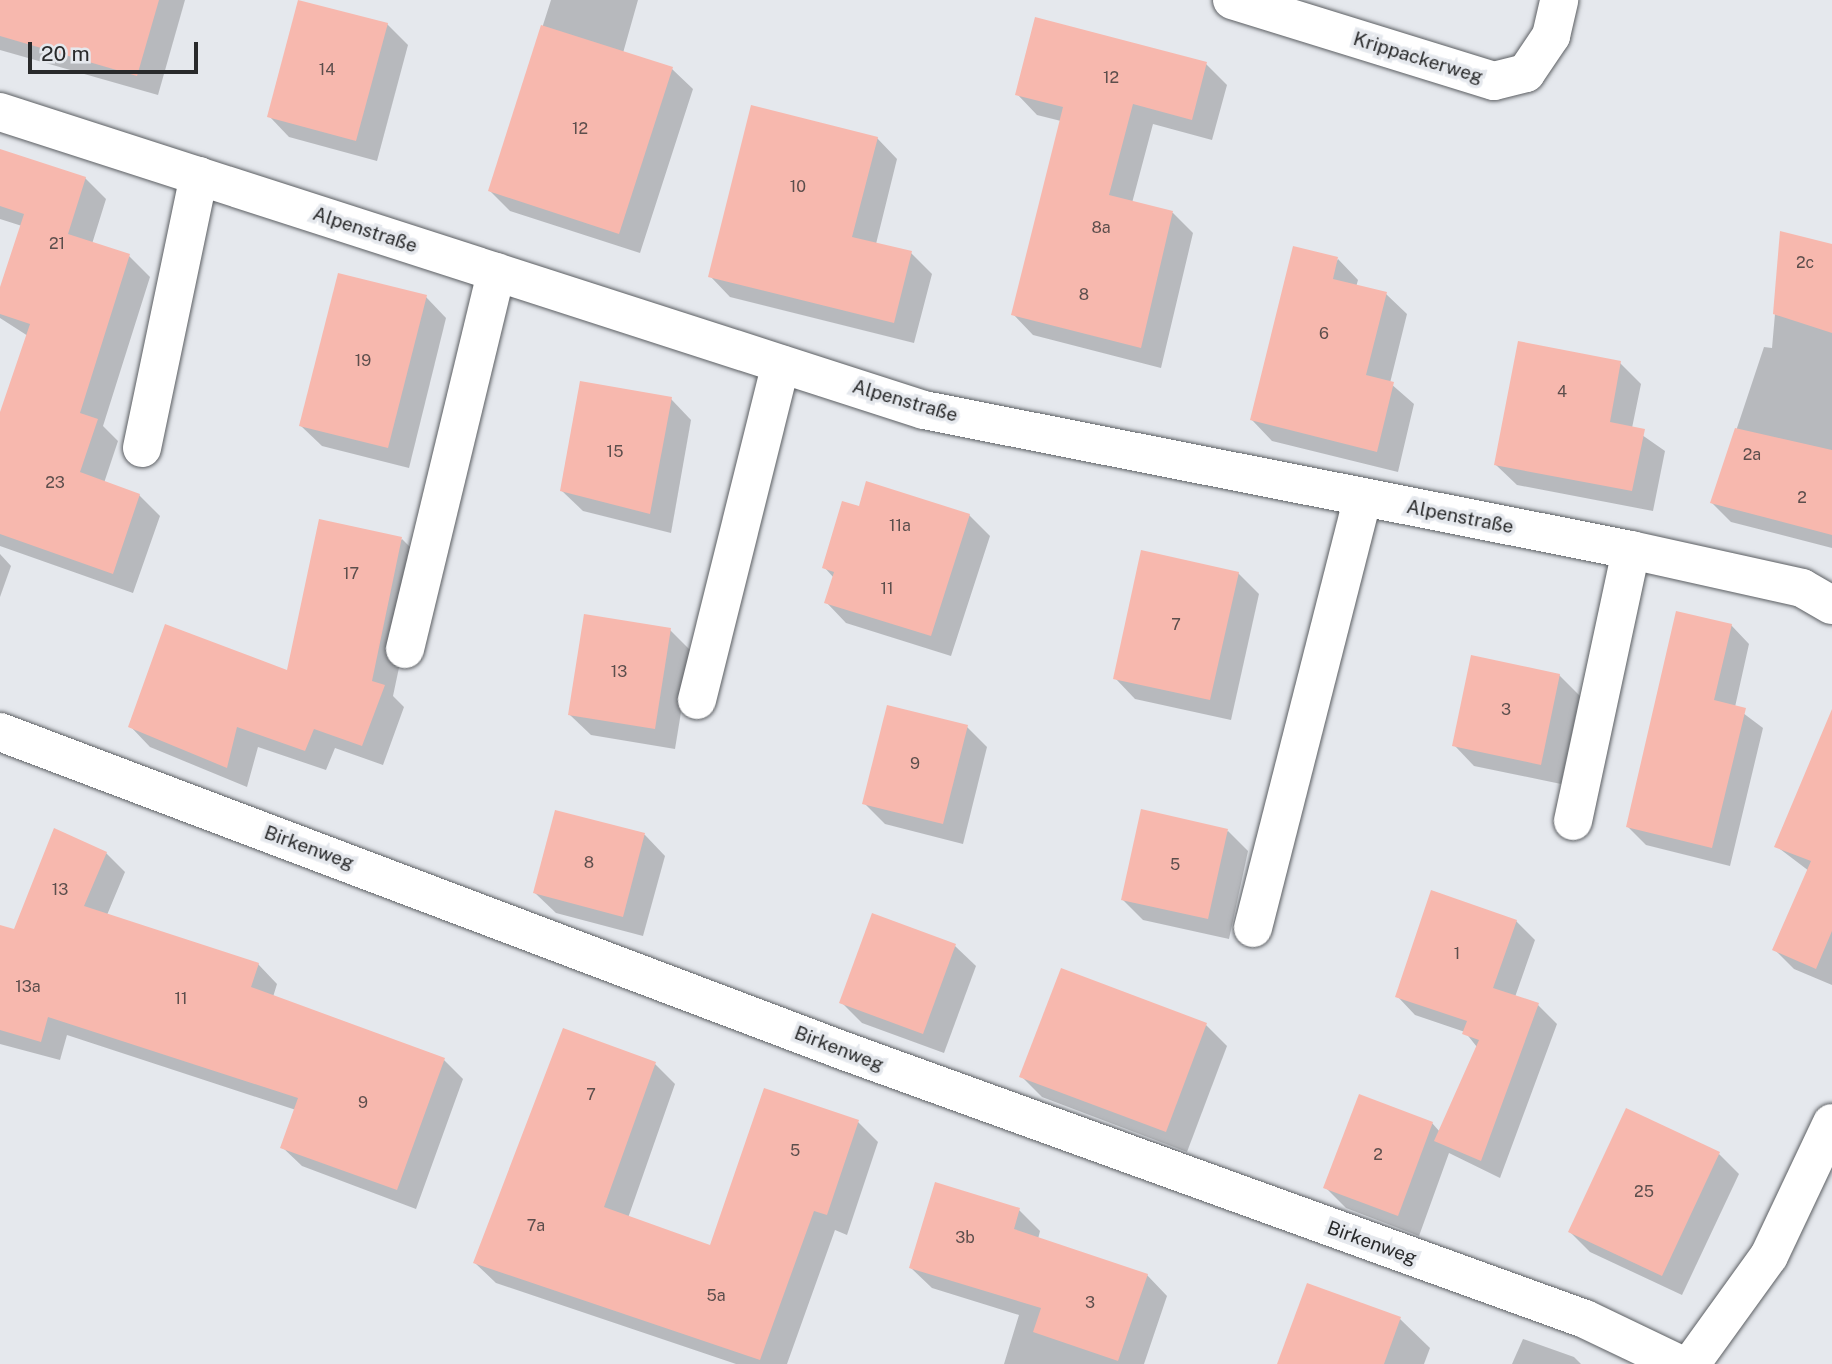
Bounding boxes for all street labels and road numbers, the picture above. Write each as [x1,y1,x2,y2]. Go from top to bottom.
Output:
street label: Krippackerweg [1350,27,1486,89]
street label: Alpenstraße [310,202,420,258]
street label: Alpenstraße [850,375,960,427]
street label: Alpenstraße [1405,495,1515,539]
street label: Birkenweg [261,821,357,875]
street label: Birkenweg [791,1022,887,1076]
street label: Birkenweg [1324,1216,1420,1270]

